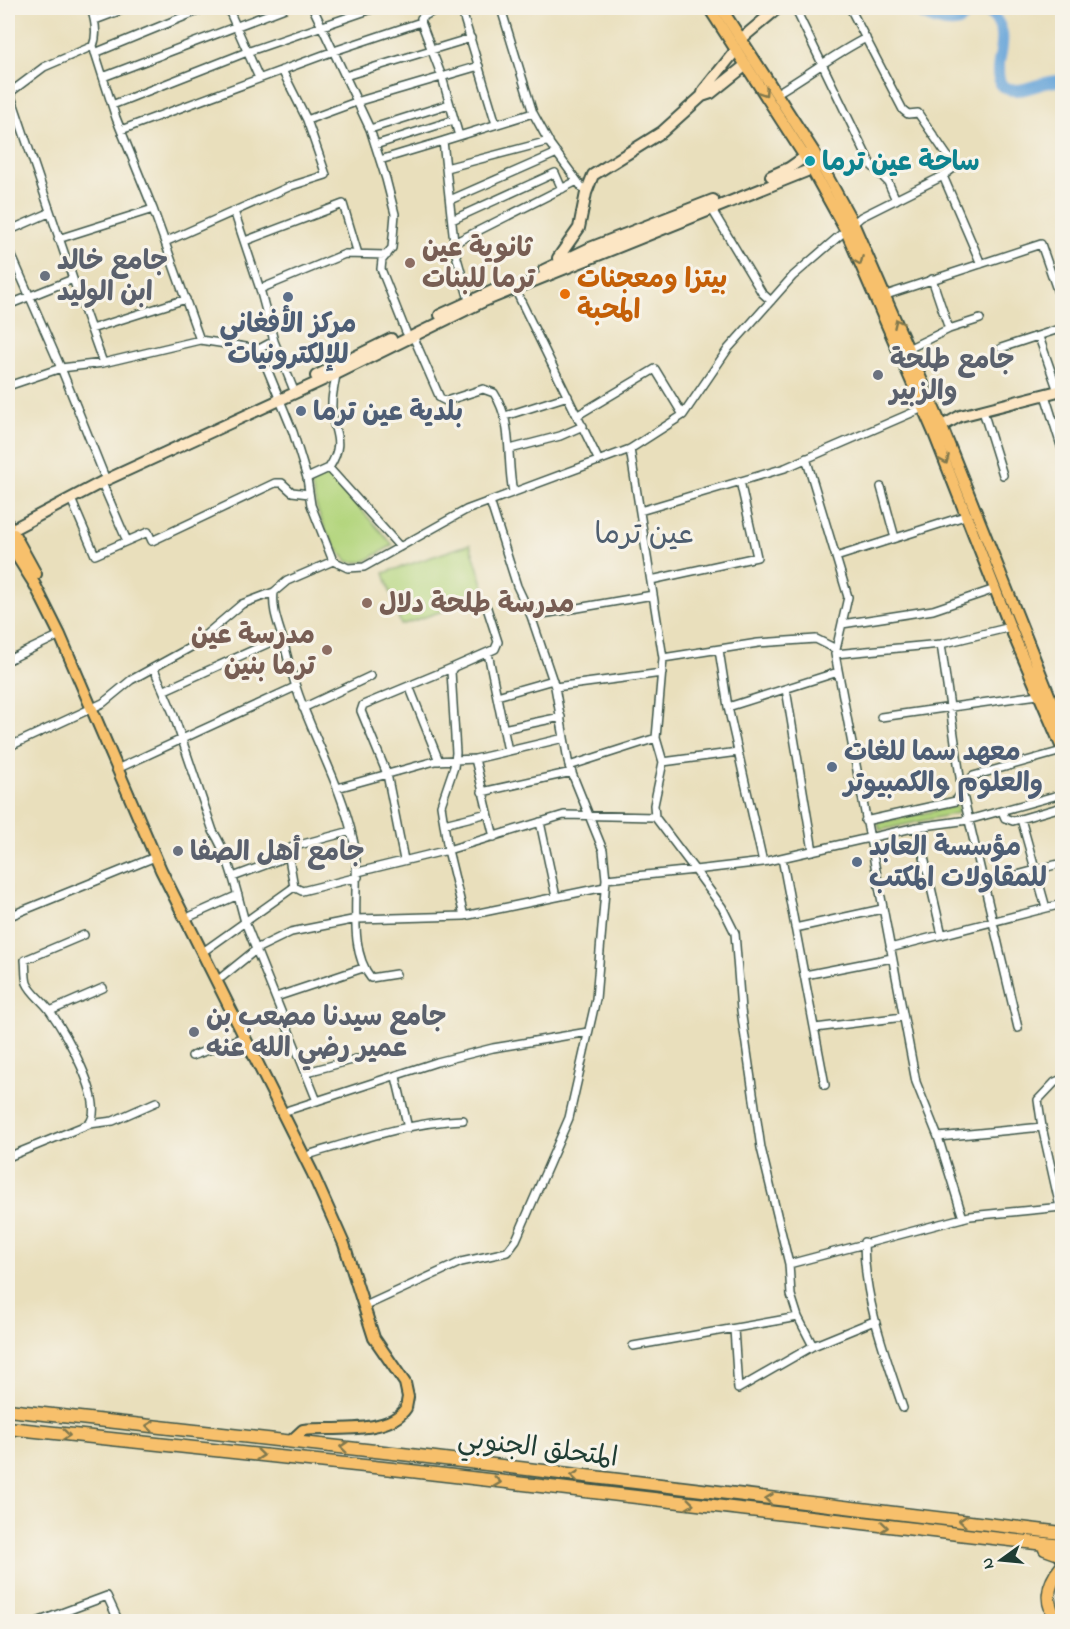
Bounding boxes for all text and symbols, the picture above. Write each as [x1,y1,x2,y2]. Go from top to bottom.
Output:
one-way arrow [757,85,768,96]
place label: ساحة عين ترما [822,144,980,183]
marker: ساحة عين ترما [803,154,817,168]
place label: ثانوية عين ترما للبنات [422,230,536,300]
place label: جامع خالد ابن الوليد [57,243,168,313]
one-way arrow [852,255,864,266]
marker: ثانوية عين ترما للبنات [403,256,417,270]
place label: بيتزا ومعجنات المحبة [577,261,727,331]
marker: جامع خالد ابن الوليد [38,269,52,283]
marker: بيتزا ومعجنات المحبة [558,287,572,301]
marker: مركز الأفغاني للإلكترونيات [281,290,295,304]
place label: مركز الأفغاني للإلكترونيات [220,305,356,376]
one-way arrow [894,318,906,329]
place label: جامع طلحة والزبير [887,342,1015,412]
marker: جامع طلحة والزبير [871,368,885,382]
place label: بلدية عين ترما [313,394,463,433]
marker: بلدية عين ترما [294,404,308,418]
one-way arrow [938,454,950,465]
district label: عين ترما [594,514,694,558]
place label: مدرسة طلحة دلال [379,586,575,625]
marker: مدرسة طلحة دلال [360,596,374,610]
place label: مدرسة عين ترما بنين [191,617,316,687]
marker: مدرسة عين ترما بنين [320,643,334,657]
place label: معهد سما للغات والعلوم والكمبيوتر [841,734,1043,804]
marker: معهد سما للغات والعلوم والكمبيوتر [825,760,839,774]
place label: مؤسسة العابد للمقاولات المكتب [869,829,1047,899]
place label: جامع أهل الصفا [190,834,364,873]
marker: جامع أهل الصفا [171,844,185,858]
marker: مؤسسة العابد للمقاولات المكتب [850,855,864,869]
place label: جامع سيدنا مصعب بن عمير رضي الله عنه [206,999,447,1071]
marker: جامع سيدنا مصعب بن عمير رضي الله عنه [187,1025,201,1039]
one-way arrow [145,1420,154,1433]
street label: المتحلق الجنوبي [455,1420,620,1480]
one-way arrow [61,1428,70,1440]
one-way arrow [339,1441,348,1454]
one-way arrow [255,1448,264,1461]
one-way arrow [571,1470,580,1482]
one-way arrow [492,1475,501,1487]
one-way arrow [764,1493,774,1505]
one-way arrow [686,1498,695,1510]
one-way arrow [958,1516,967,1528]
one-way arrow [880,1520,889,1532]
north arrow [971,1530,1031,1590]
text: N [975,1555,1001,1572]

